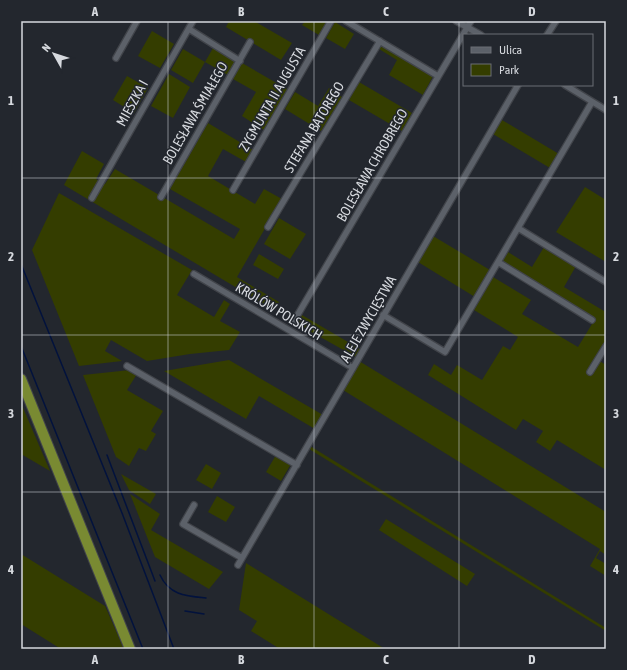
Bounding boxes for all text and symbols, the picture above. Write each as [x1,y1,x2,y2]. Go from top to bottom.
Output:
text: A [91,4,99,19]
text: B [238,4,245,19]
text: C [383,4,389,19]
text: D [528,4,536,19]
north arrow [34,34,74,74]
legend [463,34,593,86]
text: N [40,41,53,54]
text: Ulica [499,43,522,57]
street label: ZYGMUNTA II AUGUSTA [236,44,308,154]
street label: BOLESŁAWA ŚMIAŁEGO [159,59,231,167]
text: Park [499,63,520,77]
street label: MIESZKA I [113,77,151,129]
street label: STEFANA BATOREGO [281,79,347,175]
text: 1 [8,93,14,108]
text: 1 [613,93,619,108]
street label: BOLESŁAWA CHROBREGO [333,106,411,224]
text: 2 [8,249,14,264]
text: 2 [613,249,619,264]
street label: ALEJE ZWYCIĘSTWA [337,273,399,365]
street label: KRÓLÓW POLSKICH [233,279,325,343]
text: 3 [8,406,14,421]
text: 3 [613,406,619,421]
text: 4 [7,562,14,577]
text: 4 [612,562,619,577]
text: A [91,652,99,667]
text: B [238,652,245,667]
text: C [383,652,389,667]
text: D [528,652,536,667]

